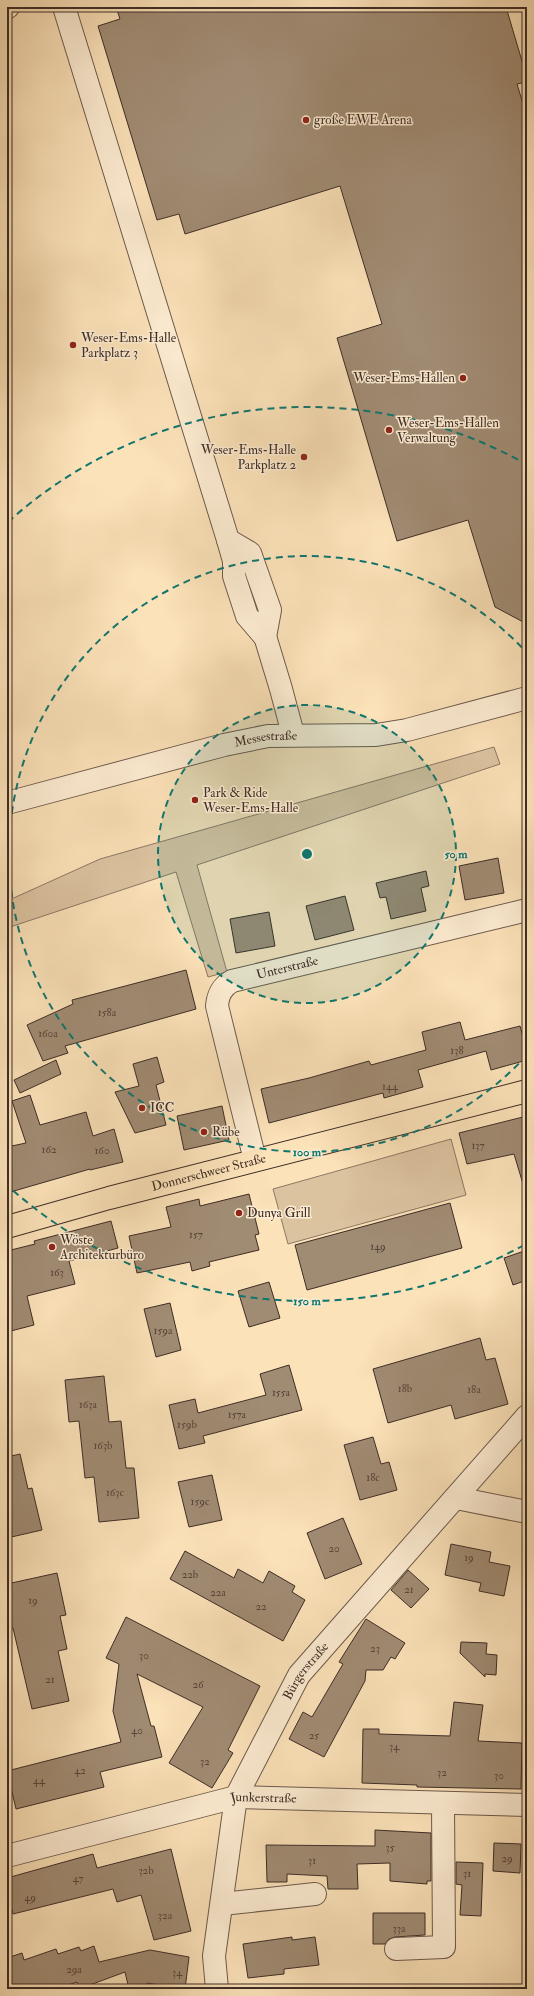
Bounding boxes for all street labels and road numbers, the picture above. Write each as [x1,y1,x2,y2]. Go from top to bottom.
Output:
street label: Messestraße [233,728,298,751]
street label: Unterstraße [255,952,320,983]
street label: Donnerschweer Straße [150,1150,268,1195]
street label: Bürgerstraße [280,1638,333,1703]
street label: Junkerstraße [228,1789,297,1807]

